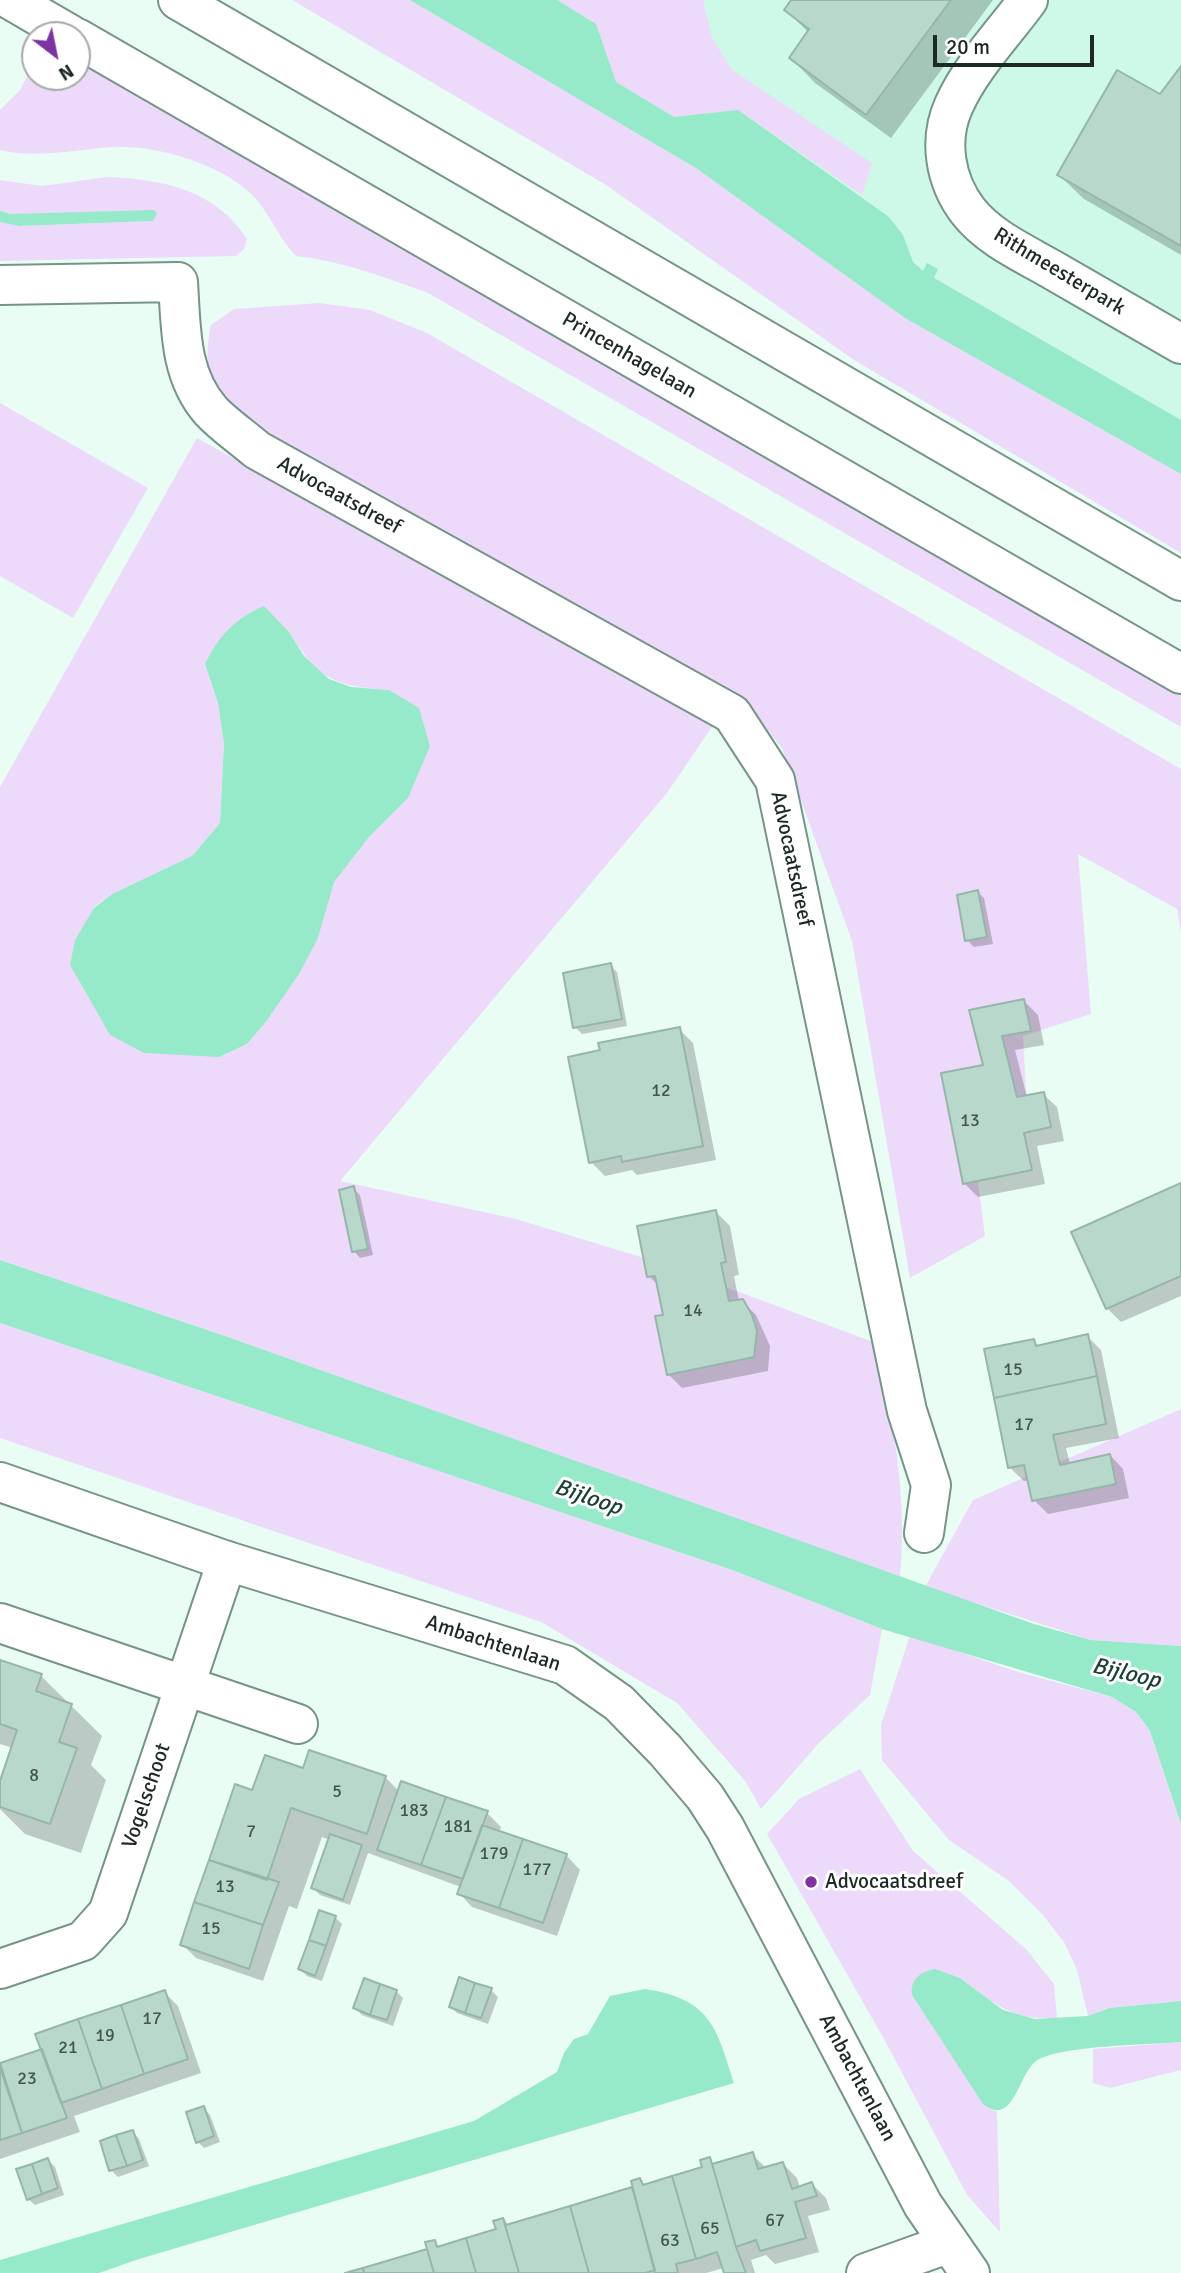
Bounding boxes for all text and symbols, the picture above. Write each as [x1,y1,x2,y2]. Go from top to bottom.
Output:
north arrow [21,21,91,91]
scale bar [936,21,1097,65]
text: 20 m [946,34,990,60]
text: N [54,58,78,86]
street label: Rithmeesterpark [988,223,1130,321]
street label: Princenhagelaan [557,307,701,405]
street label: Advocaatsdreef [273,452,405,540]
street label: Advocaatsdreef [764,789,818,929]
house number: 12 [651,1080,671,1102]
house number: 13 [960,1110,980,1132]
house number: 14 [683,1300,703,1322]
house number: 15 [1003,1359,1023,1381]
house number: 17 [1014,1414,1034,1436]
water label: Bijloop [551,1474,625,1522]
street label: Ambachtenlaan [422,1610,564,1678]
water label: Bijloop [1089,1653,1163,1695]
street label: Vogelschoot [117,1740,177,1852]
house number: 8 [29,1765,39,1787]
house number: 5 [332,1781,342,1803]
house number: 183 [399,1800,429,1822]
house number: 181 [443,1816,473,1838]
house number: 7 [246,1821,256,1843]
house number: 179 [479,1843,509,1865]
house number: 177 [522,1859,552,1881]
place label: Advocaatsdreef [825,1869,963,1895]
marker: Advocaatsdreef [803,1874,819,1890]
house number: 13 [215,1876,235,1898]
house number: 15 [201,1918,221,1940]
house number: 17 [142,2008,162,2030]
street label: Ambachtenlaan [813,2010,901,2146]
house number: 19 [95,2025,115,2047]
house number: 21 [58,2037,78,2059]
house number: 23 [17,2068,37,2090]
house number: 67 [765,2210,785,2232]
house number: 65 [700,2218,720,2240]
house number: 63 [660,2230,680,2252]

